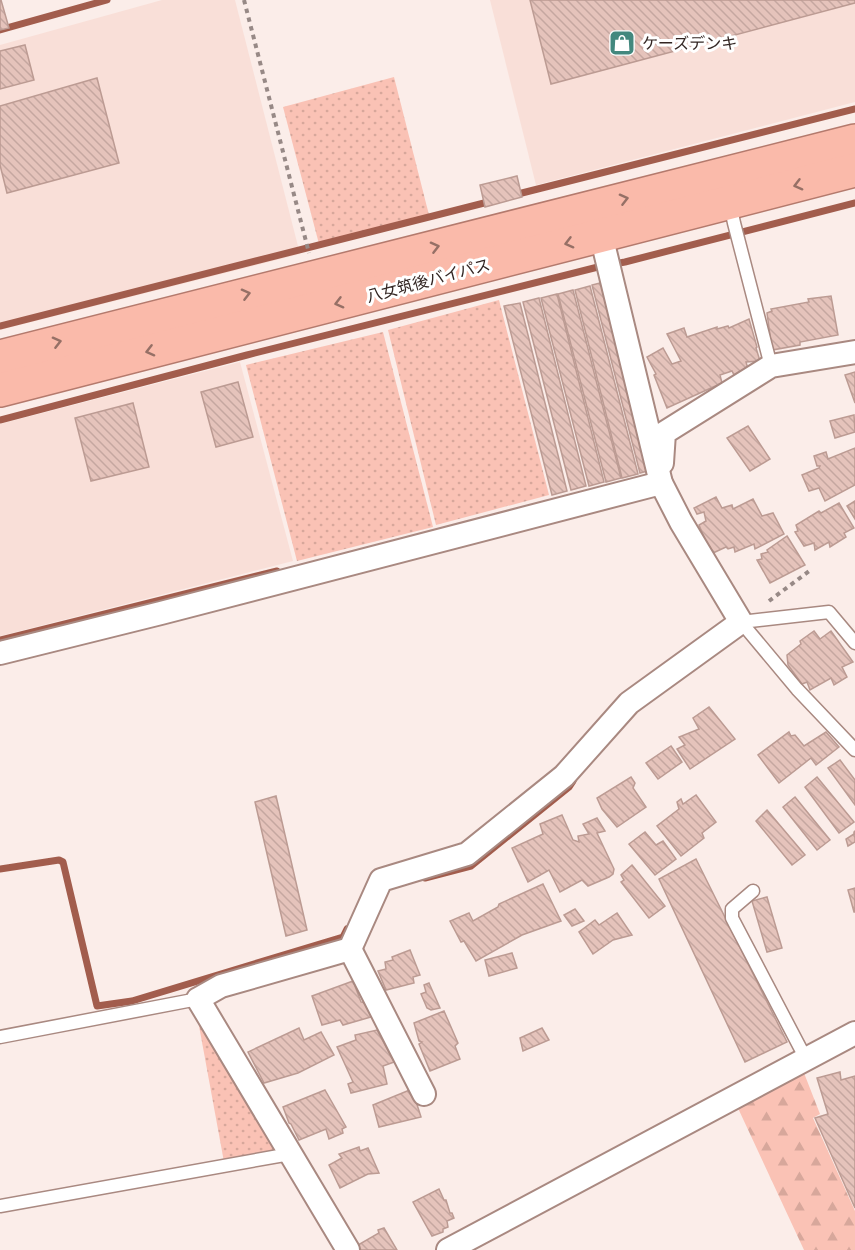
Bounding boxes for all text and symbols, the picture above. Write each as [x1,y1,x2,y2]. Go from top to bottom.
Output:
shop icon: ケーズデンキ [607,28,637,58]
place label: ケーズデンキ [642,33,737,53]
one-way arrow [794,178,804,191]
one-way arrow [619,194,629,207]
one-way arrow [564,236,574,249]
one-way arrow [430,241,440,254]
street label: 八女筑後バイパス [364,254,492,306]
one-way arrow [240,289,250,302]
one-way arrow [334,296,345,308]
one-way arrow [52,337,62,350]
one-way arrow [146,344,156,357]

